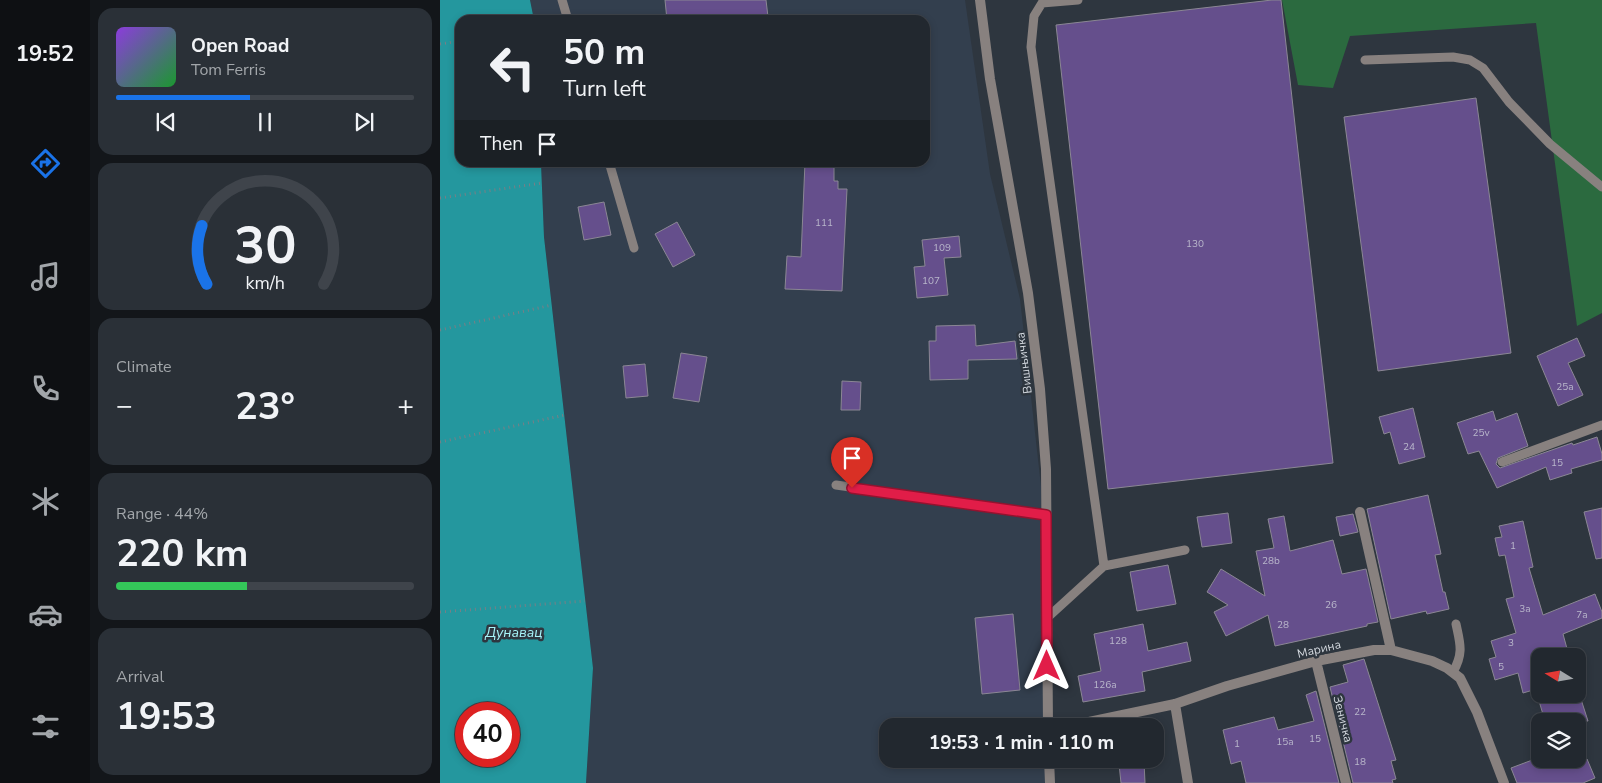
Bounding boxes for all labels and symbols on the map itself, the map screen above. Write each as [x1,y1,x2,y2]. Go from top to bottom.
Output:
house number: 111 [815,216,833,230]
house number: 130 [1186,237,1204,251]
house number: 109 [933,241,951,255]
house number: 107 [922,274,940,288]
street label: Вишњичка [1012,331,1036,395]
house number: 25a [1556,380,1574,394]
house number: 25v [1472,426,1490,440]
pin [831,437,873,488]
house number: 24 [1403,440,1415,454]
house number: 15 [1551,456,1563,470]
house number: 1 [1510,539,1516,553]
house number: 28b [1262,554,1280,568]
house number: 26 [1325,598,1337,612]
house number: 3a [1519,602,1531,616]
house number: 7a [1576,608,1588,622]
house number: 28 [1277,618,1289,632]
water label: Дунавац [484,623,543,642]
house number: 128 [1109,634,1127,648]
street label: Марина [1296,636,1342,662]
house number: 3 [1508,636,1514,650]
position arrow [1020,639,1072,691]
north arrow [1531,648,1586,702]
house number: 5 [1498,660,1504,674]
house number: 126a [1093,678,1117,692]
street label: Зеничка [1329,694,1357,744]
speed limit sign: 40 [455,702,520,767]
house number: 22 [1354,705,1366,719]
house number: 15 [1309,732,1321,746]
house number: 15a [1276,735,1294,749]
house number: 1 [1234,737,1240,751]
house number: 18 [1354,755,1366,769]

